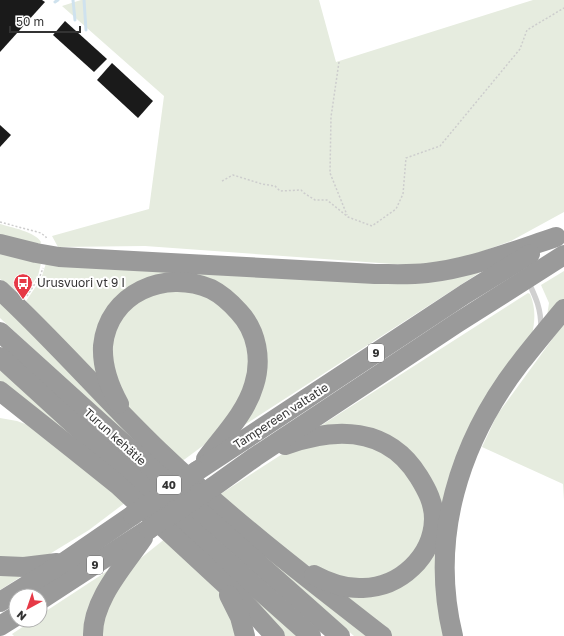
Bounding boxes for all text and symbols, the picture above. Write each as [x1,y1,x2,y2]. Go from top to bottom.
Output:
scale bar [10,8,80,34]
text: 50 m [16,14,44,29]
bus stop icon: Urusvuori vt 9 I [12,272,34,300]
place label: Urusvuori vt 9 I [37,275,125,290]
road number: 9 [368,344,384,362]
street label: Tampereen valtatie [230,379,331,452]
street label: Turun kehätie [81,405,150,468]
road number: 40 [157,476,181,494]
road number: 9 [87,556,103,574]
north arrow [8,588,48,628]
text: N [14,608,29,624]

